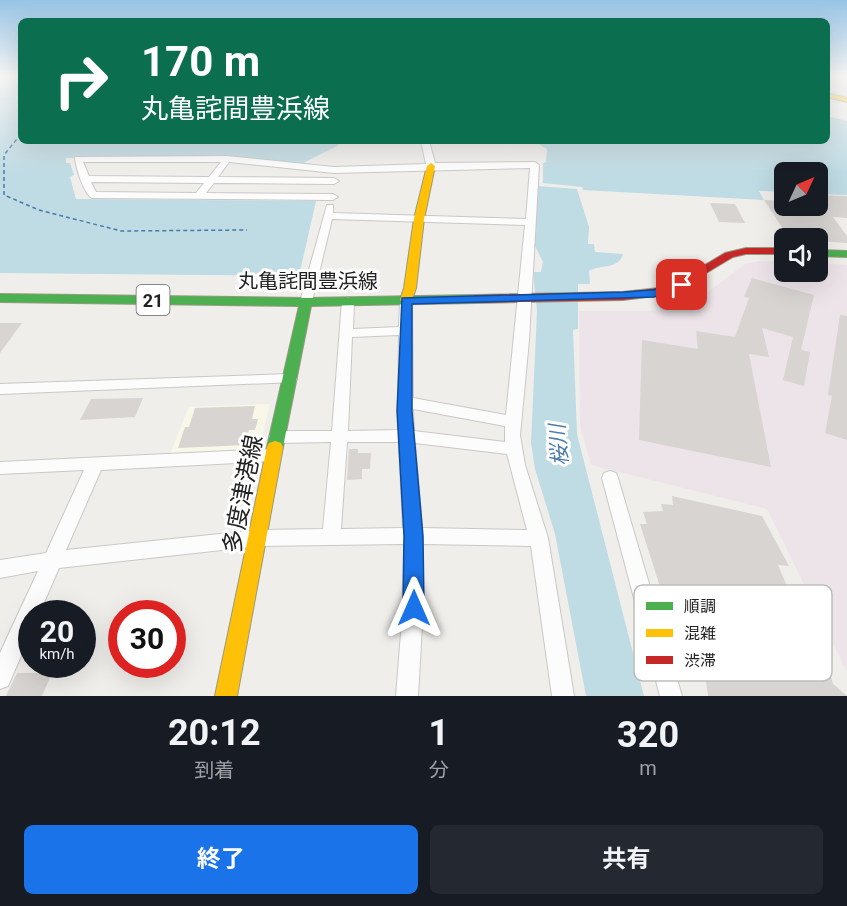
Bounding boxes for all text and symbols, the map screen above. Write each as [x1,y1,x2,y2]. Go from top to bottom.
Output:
text: 170 m [141,37,260,86]
icon: right [42,42,120,120]
text: 丸亀詫間豊浜線 [141,93,330,125]
north arrow [774,162,828,216]
map controls [774,162,828,282]
button: sound [774,228,828,282]
pin [656,259,707,310]
icon: arrive [665,268,698,301]
street label: 丸亀詫間豊浜線 [238,269,378,293]
road number: 21 [136,285,170,315]
water label: 桜川 [545,421,573,467]
street label: 多度津港線 [218,432,268,556]
position arrow [382,576,446,640]
legend [634,585,832,681]
text: 順調 [684,597,716,616]
speed limit sign: 30 [108,600,186,678]
text: 20 [40,614,74,649]
text: 混雑 [684,624,716,643]
text: km/h [39,645,75,663]
text: 渋滞 [684,651,716,670]
text: 20:12 [168,712,261,754]
text: 1 [429,712,449,754]
text: 320 [617,714,679,756]
text: m [639,756,657,780]
text: 到着 [194,758,234,782]
text: 分 [429,758,449,782]
button: 終了 [24,825,418,894]
button: 共有 [430,825,823,894]

